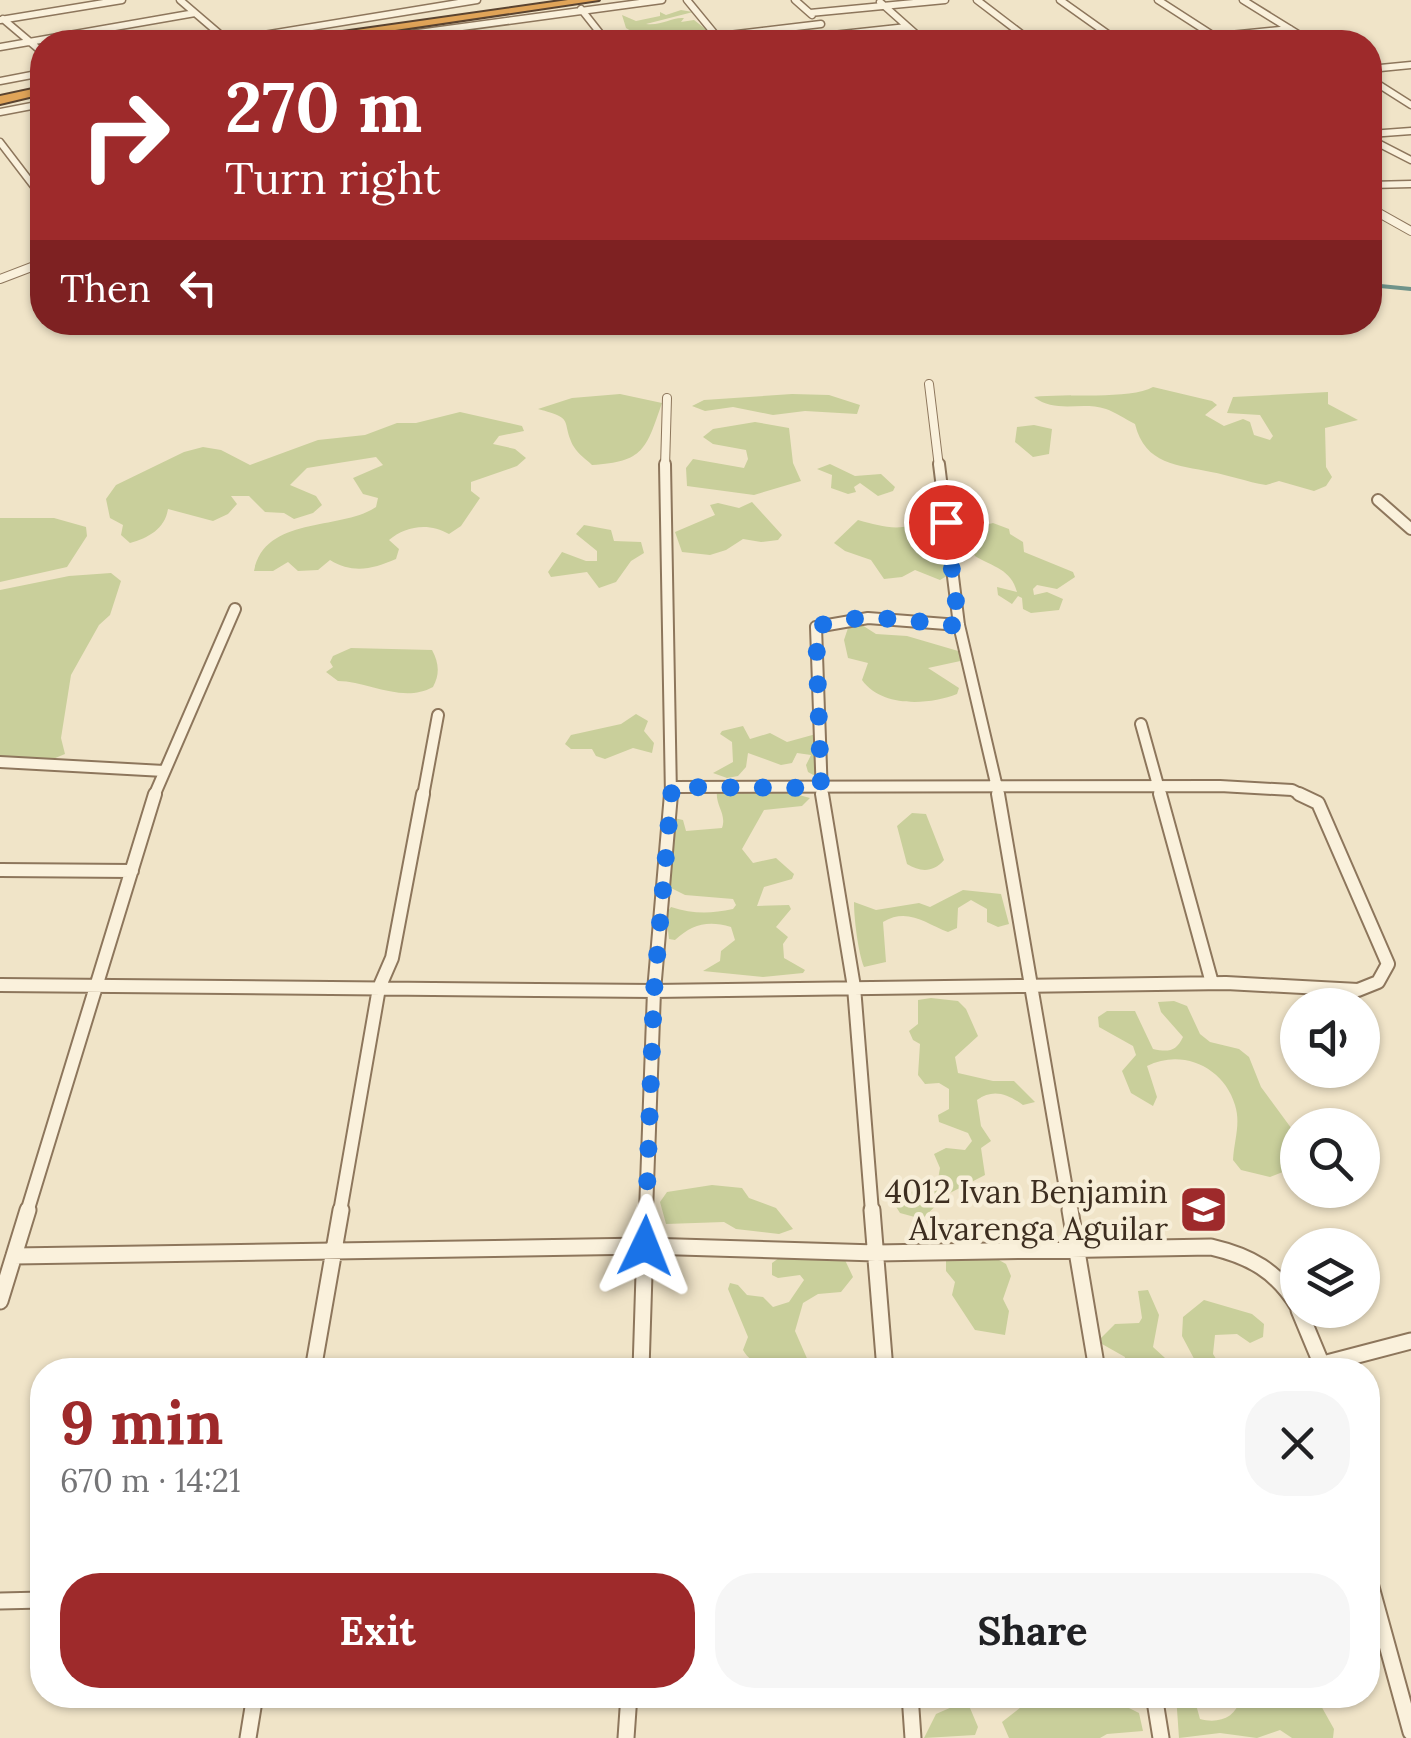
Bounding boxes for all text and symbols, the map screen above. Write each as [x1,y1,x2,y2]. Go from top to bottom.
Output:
text: 270 m [225,62,422,151]
icon: right [60,70,190,200]
text: Turn right [225,149,441,206]
icon: left [171,260,226,315]
text: Then [60,264,151,312]
pin [904,480,989,565]
icon: arrive [919,495,974,550]
map controls [1280,988,1380,1328]
button: sound [1280,988,1380,1088]
button: search [1280,1108,1380,1208]
place label: 4012 Ivan Benjamin Alvarenga Aguilar [885,1171,1168,1249]
school or university icon: 4012 Ivan Benjamin Alvarenga Aguilar [1177,1183,1229,1235]
position arrow [593,1194,697,1298]
button: layers [1280,1228,1380,1328]
text: 9 min [60,1384,223,1460]
button: close [1245,1391,1350,1496]
text: 670 m · 14:21 [60,1460,241,1501]
button: Exit [60,1573,695,1688]
button: Share [715,1573,1350,1688]

